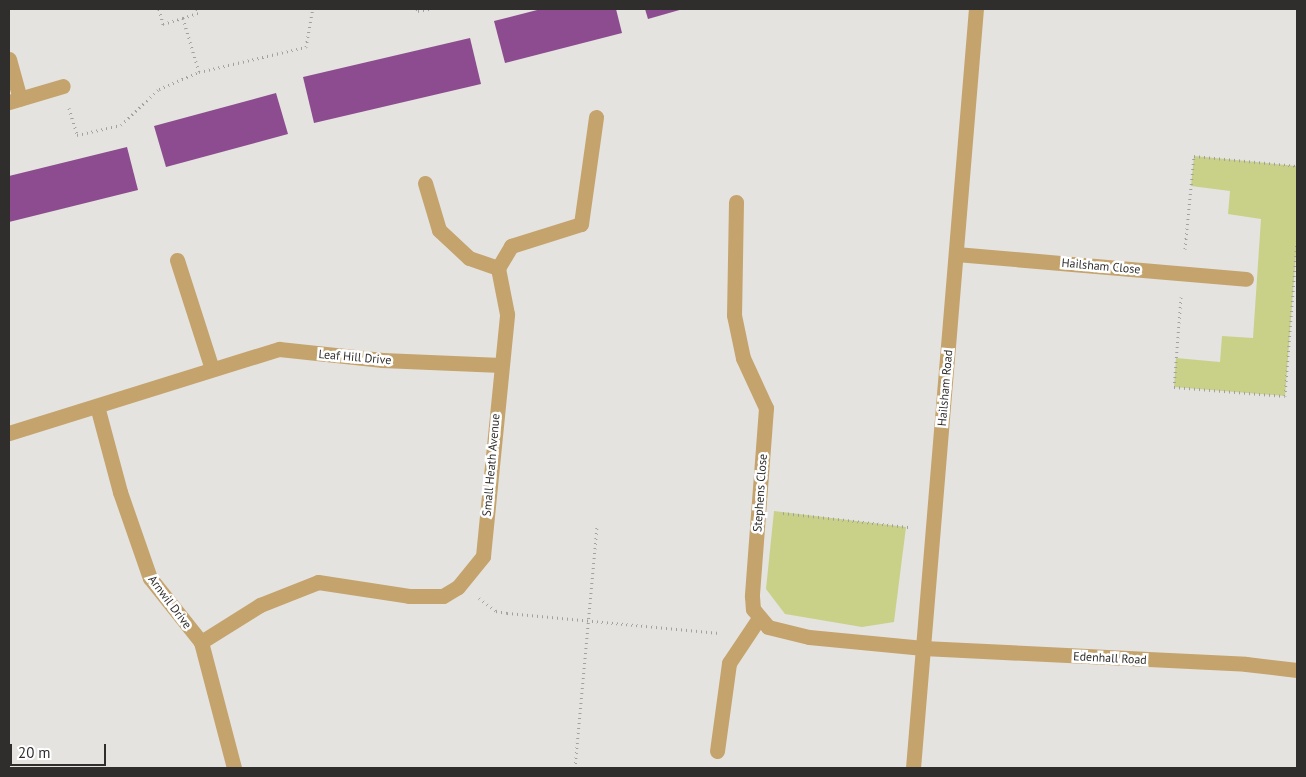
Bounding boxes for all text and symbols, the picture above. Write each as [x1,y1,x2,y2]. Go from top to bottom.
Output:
street label: Hailsham Close [1061,255,1141,277]
street label: Leaf Hill Drive [318,347,392,367]
street label: Hailsham Road [934,349,956,427]
street label: Small Heath Avenue [479,413,503,517]
street label: Stephens Close [750,453,770,533]
street label: Arnwil Drive [145,572,195,632]
street label: Edenhall Road [1073,649,1147,667]
scale bar [12,734,109,766]
text: 20 m [18,743,51,762]

